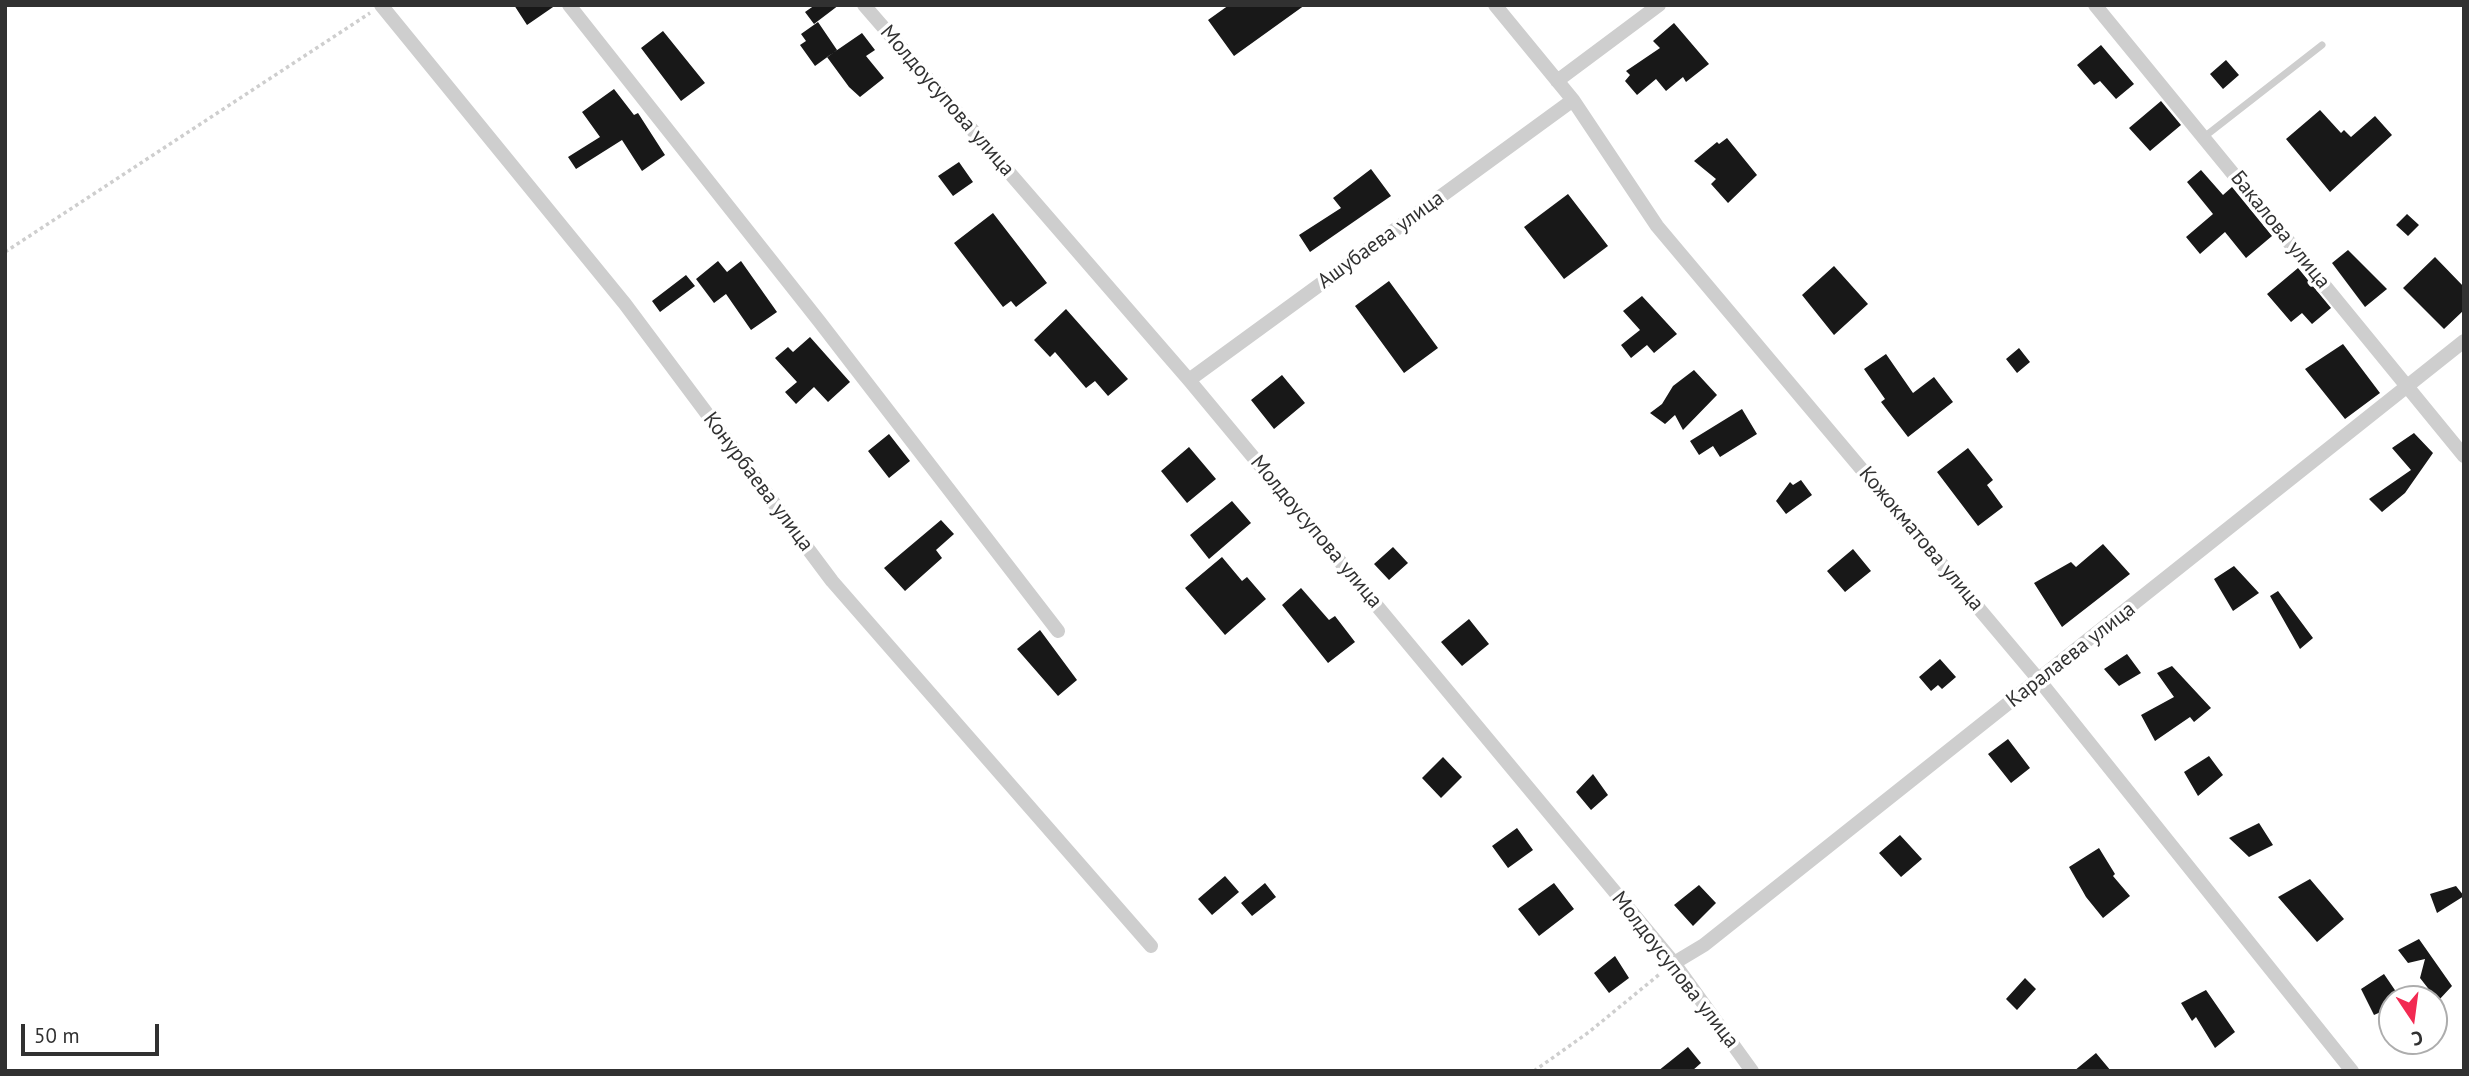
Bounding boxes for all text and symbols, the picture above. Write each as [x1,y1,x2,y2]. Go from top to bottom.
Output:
street label: Молдоусупова улица [875,20,1019,182]
street label: Бакалова улица [2225,166,2335,294]
street label: Ашубаева улица [1313,186,1449,294]
street label: Конурбаева улица [698,408,818,556]
street label: Молдоусупова улица [1245,450,1387,614]
street label: Кожокматова улица [1853,462,1989,616]
street label: Каралаева улица [2002,597,2140,713]
street label: Молдоусупова улица [1606,887,1744,1053]
north arrow [2378,985,2448,1055]
scale bar [24,1010,163,1054]
text: 50 m [34,1022,80,1049]
text: С [2409,1026,2425,1051]

